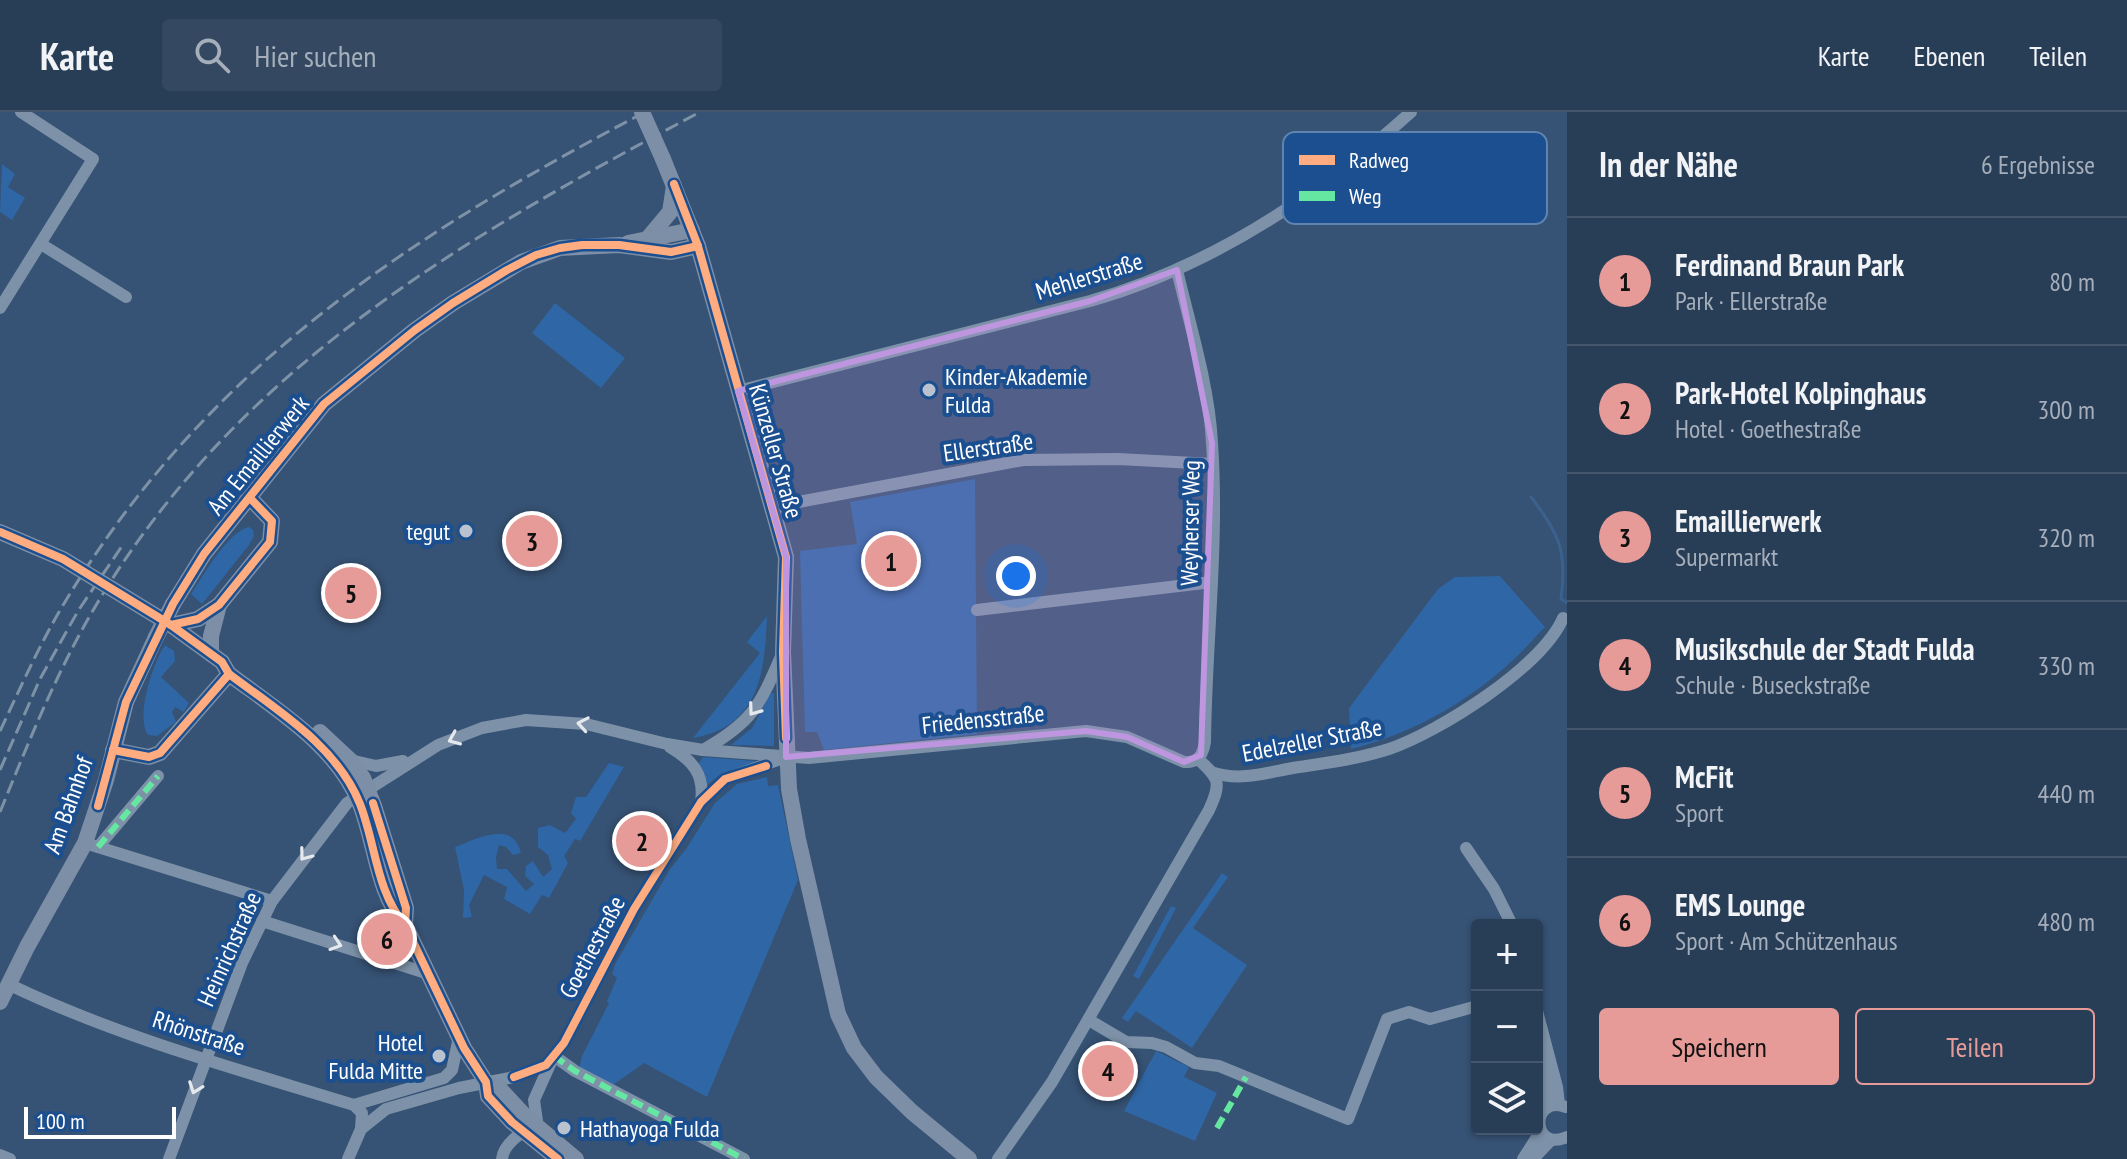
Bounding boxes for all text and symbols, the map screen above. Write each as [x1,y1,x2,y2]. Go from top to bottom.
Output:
search box [162,19,722,91]
text: Karte [40,31,114,80]
icon: search [190,33,234,77]
text: Hier suchen [254,36,376,75]
text: Karte [1818,37,1869,74]
text: Ebenen [1913,37,1985,74]
text: Teilen [2029,37,2087,74]
legend [1283,132,1547,224]
text: In der Nähe [1599,142,1738,186]
text: Radweg [1349,146,1409,174]
text: 6 Ergebnisse [1981,148,2095,181]
text: Weg [1349,182,1381,210]
street label: Mehlerstraße [1032,245,1146,307]
text: Ferdinand Braun Park [1675,245,1904,284]
text: 1 [1619,265,1631,298]
text: 80 m [2049,265,2095,298]
text: Park · Ellerstraße [1675,284,1828,317]
place label: Kinder-Akademie Fulda [945,361,1088,420]
text: Park-Hotel Kolpinghaus [1675,373,1926,412]
street label: Künzeller Straße [742,380,810,522]
marker: Kinder-Akademie Fulda [920,381,938,399]
street label: Am Emaillierwerk [200,388,316,521]
text: 2 [1619,393,1631,426]
text: 300 m [2037,393,2095,426]
text: Hotel · Goethestraße [1675,412,1861,445]
street label: Ellerstraße [941,425,1035,469]
street label: Weyherser Weg [1173,460,1207,586]
text: Emaillierwerk [1675,501,1822,540]
pin: 3 [506,511,558,571]
place label: tegut [406,516,450,547]
text: 3 [1619,521,1631,554]
text: 320 m [2037,521,2095,554]
marker: tegut [457,522,475,540]
pin: 1 [865,531,917,591]
text: Supermarkt [1675,540,1778,573]
your location [996,556,1036,596]
pin: 5 [325,563,377,623]
text: Musikschule der Stadt Fulda [1675,629,1975,668]
text: 4 [1619,649,1631,682]
text: 330 m [2037,649,2095,682]
text: Schule · Buseckstraße [1675,668,1871,701]
street label: Friedensstraße [920,697,1046,741]
one-way arrow [749,701,764,716]
street label: Edelzeller Straße [1239,711,1385,769]
one-way arrow [576,717,589,734]
one-way arrow [448,729,462,745]
street label: Am Bahnhof [36,752,100,858]
text: McFit [1675,757,1733,796]
text: 5 [1619,777,1631,810]
text: 440 m [2037,777,2095,810]
text: Sport [1675,796,1724,829]
pin: 2 [616,811,668,871]
one-way arrow [301,846,315,860]
text: EMS Lounge [1675,885,1805,924]
street label: Heinrichstraße [190,887,268,1011]
street label: Goethestraße [552,890,632,1004]
text: 6 [1619,905,1631,938]
text: 480 m [2037,905,2095,938]
pin: 6 [361,909,413,969]
map controls [1471,919,1543,1135]
button: + [1471,919,1543,991]
text: Sport · Am Schützenhaus [1675,924,1898,957]
one-way arrow [329,935,342,951]
button: − [1471,991,1543,1063]
street label: Rhönstraße [149,1004,249,1062]
button: Speichern [1599,1008,1839,1085]
button: Teilen [1855,1008,2095,1085]
place label: Hotel Fulda Mitte [329,1027,423,1086]
pin: 4 [1082,1041,1134,1101]
marker: Hotel Fulda Mitte [430,1047,448,1065]
button: layers [1471,1063,1543,1135]
one-way arrow [188,1080,205,1094]
scale bar [24,1103,176,1139]
text: 100 m [36,1107,85,1135]
place label: Hathayoga Fulda [580,1113,720,1144]
marker: Hathayoga Fulda [555,1119,573,1137]

